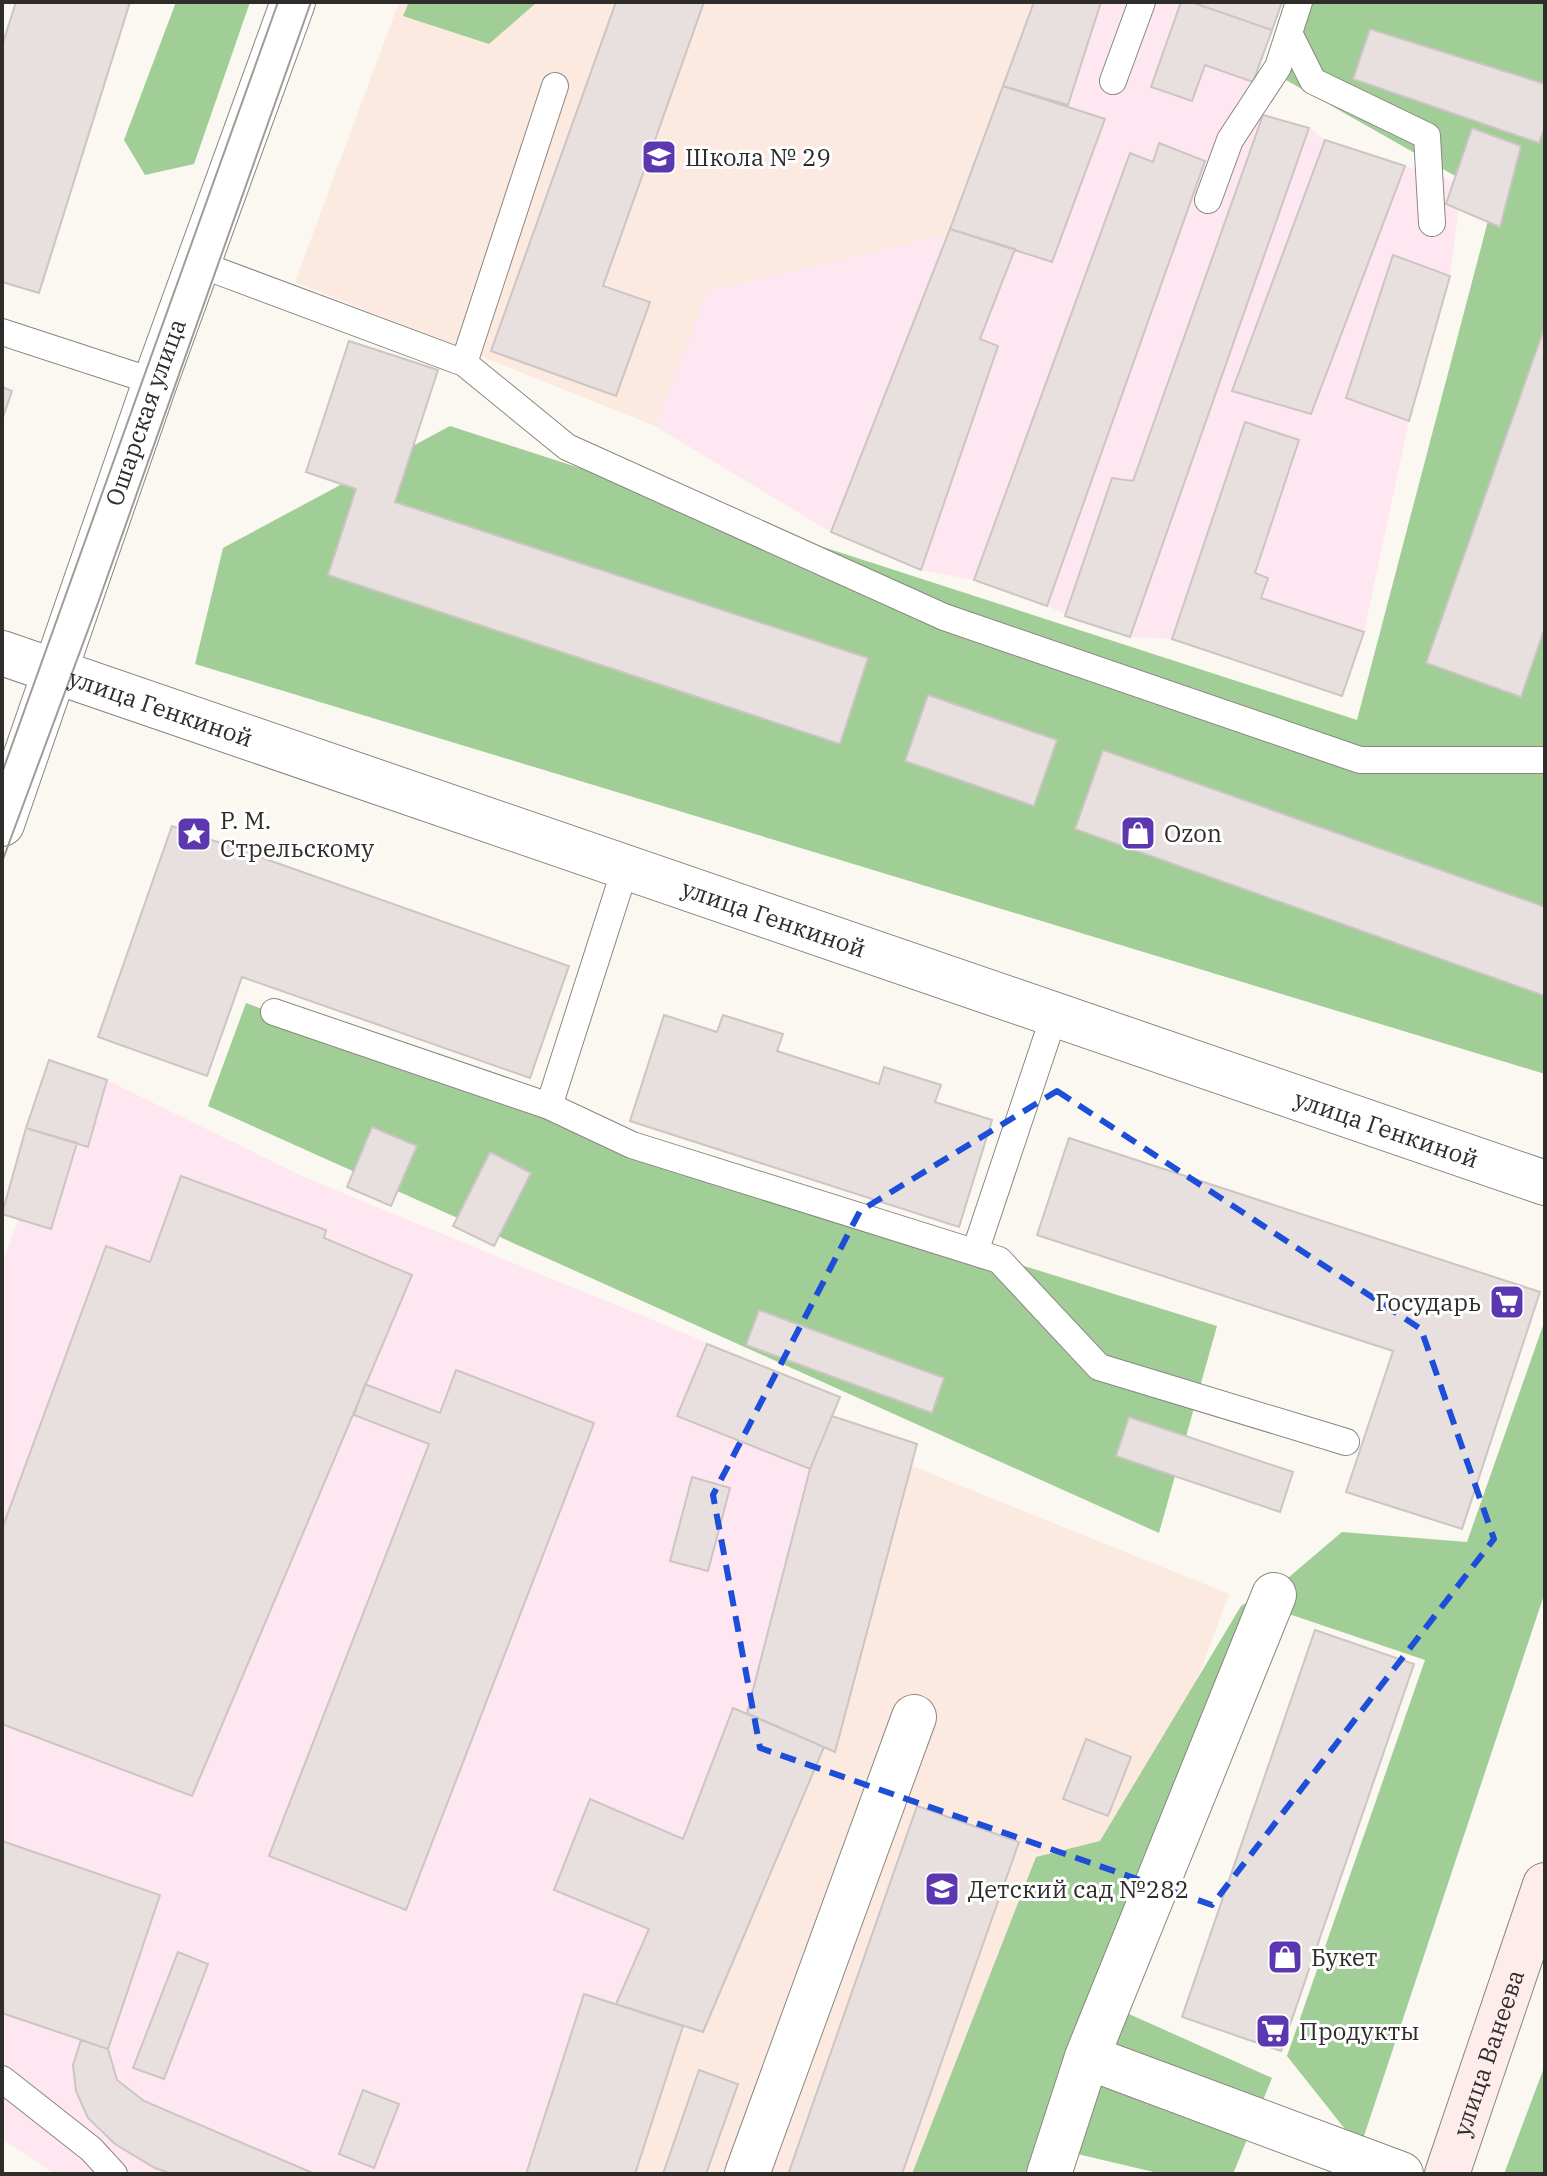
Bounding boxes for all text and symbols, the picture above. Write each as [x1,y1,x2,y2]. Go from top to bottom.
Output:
school or university icon: Школа № 29 [640,138,678,176]
place label: Школа № 29 [685,141,831,173]
street label: Ошарская улица [97,314,193,510]
street label: улица Генкиной [65,661,257,754]
place label: Р. М. Стрельскому [220,804,374,864]
shop icon: Ozon [1119,814,1157,852]
place icon: Р. М. Стрельскому [175,815,213,853]
place label: Ozon [1164,817,1222,849]
street label: улица Генкиной [677,872,870,965]
street label: улица Генкиной [1290,1082,1483,1175]
supermarket icon: Государь [1488,1283,1526,1321]
place label: Государь [1375,1286,1481,1318]
school or university icon: Детский сад №282 [923,1870,961,1908]
place label: Детский сад №282 [968,1873,1189,1905]
shop icon: Букет [1266,1938,1304,1976]
place label: Букет [1311,1941,1378,1973]
street label: улица Ванеева [1445,1965,1531,2140]
supermarket icon: Продукты [1254,2012,1292,2050]
place label: Продукты [1299,2015,1419,2047]

